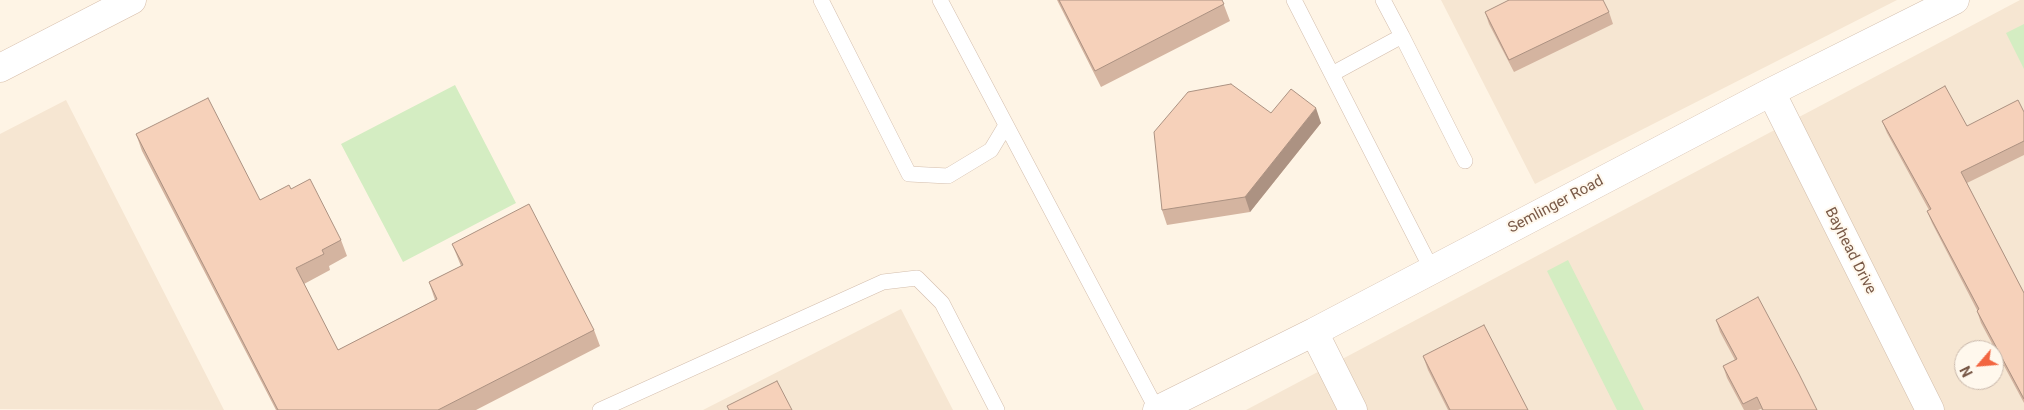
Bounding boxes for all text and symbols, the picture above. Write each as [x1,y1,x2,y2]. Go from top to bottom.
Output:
street label: Semlinger Road [1505,172,1607,238]
street label: Bayhead Drive [1820,205,1880,297]
north arrow [1954,340,2004,390]
text: N [1957,363,1976,379]

